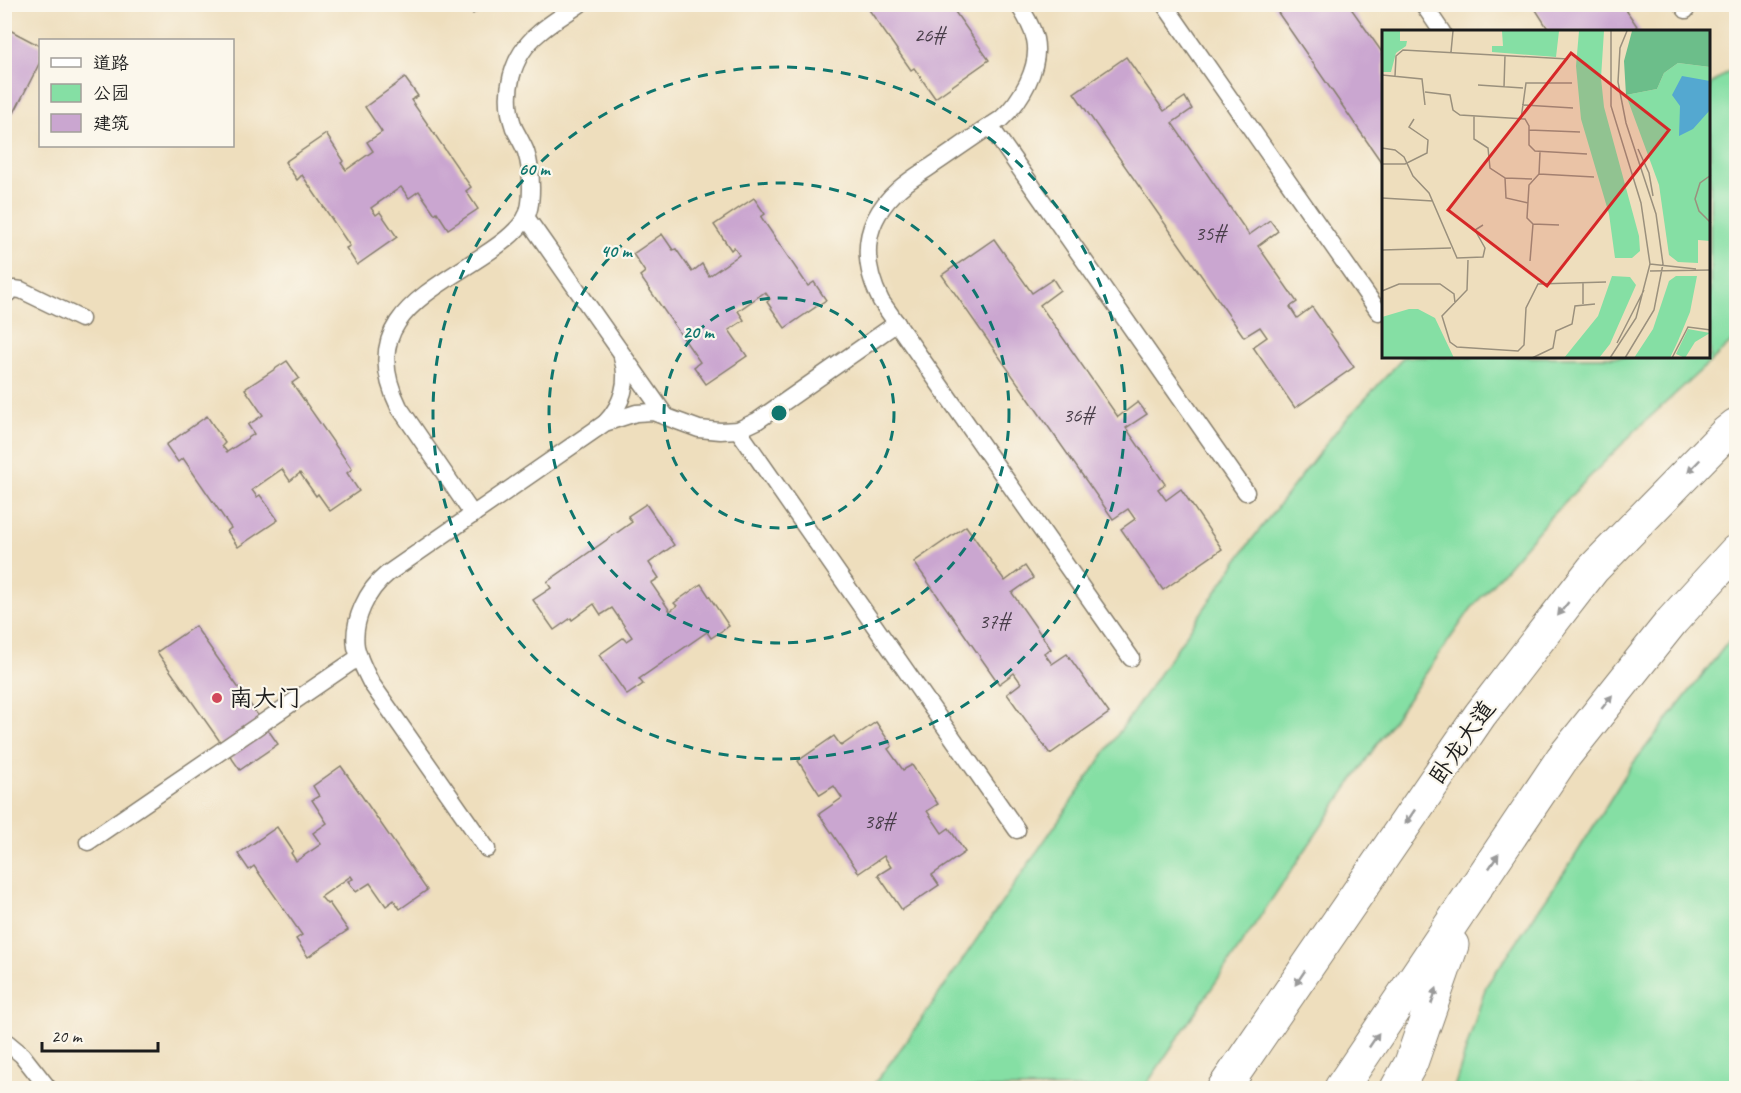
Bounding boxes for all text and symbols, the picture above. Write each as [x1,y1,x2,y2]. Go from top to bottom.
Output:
house number: 26# [914,22,948,48]
inset map [1382,30,1711,358]
legend [39,39,234,147]
text: 道路 [93,52,129,74]
text: 公园 [93,82,129,104]
text: 建筑 [93,112,129,134]
text: 60 m [518,158,551,180]
house number: 35# [1195,220,1229,246]
text: 40 m [601,240,633,262]
text: 20 m [683,321,715,343]
house number: 36# [1063,402,1097,428]
centre of rings [769,403,789,423]
one-way arrow [1688,458,1702,472]
one-way arrow [1556,601,1569,617]
house number: 37# [979,608,1013,634]
place label: 南大门 [229,683,301,713]
marker: 南大门 [210,691,224,705]
street label: 卧龙大道 [1422,694,1502,790]
one-way arrow [1601,694,1614,710]
house number: 38# [864,808,898,834]
one-way arrow [1405,809,1416,825]
one-way arrow [1488,853,1500,869]
one-way arrow [1295,970,1306,986]
one-way arrow [1430,987,1440,1005]
scale bar [42,1015,158,1053]
text: 20 m [51,1025,84,1047]
one-way arrow [1368,1032,1379,1048]

